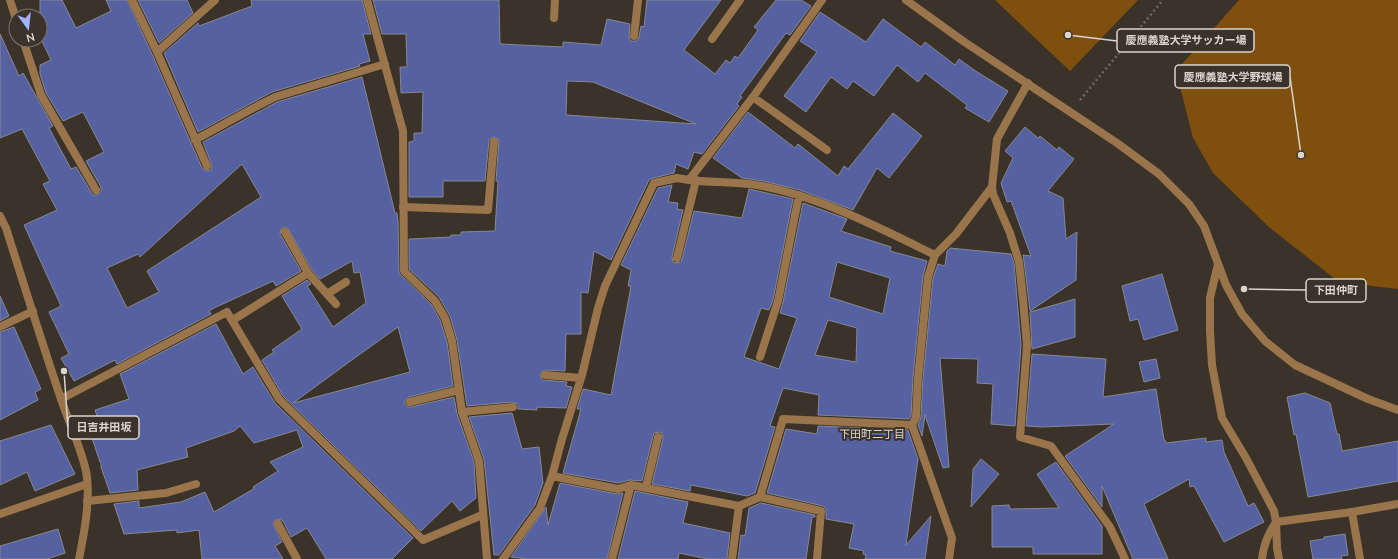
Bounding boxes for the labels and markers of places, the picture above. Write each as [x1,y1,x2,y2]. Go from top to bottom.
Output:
callout: 慶應義塾大学サッカー場 [1117,29,1254,52]
callout: 慶應義塾大学野球場 [1175,65,1290,88]
callout: 下田仲町 [1306,279,1366,302]
callout: 日吉井田坂 [68,416,139,439]

